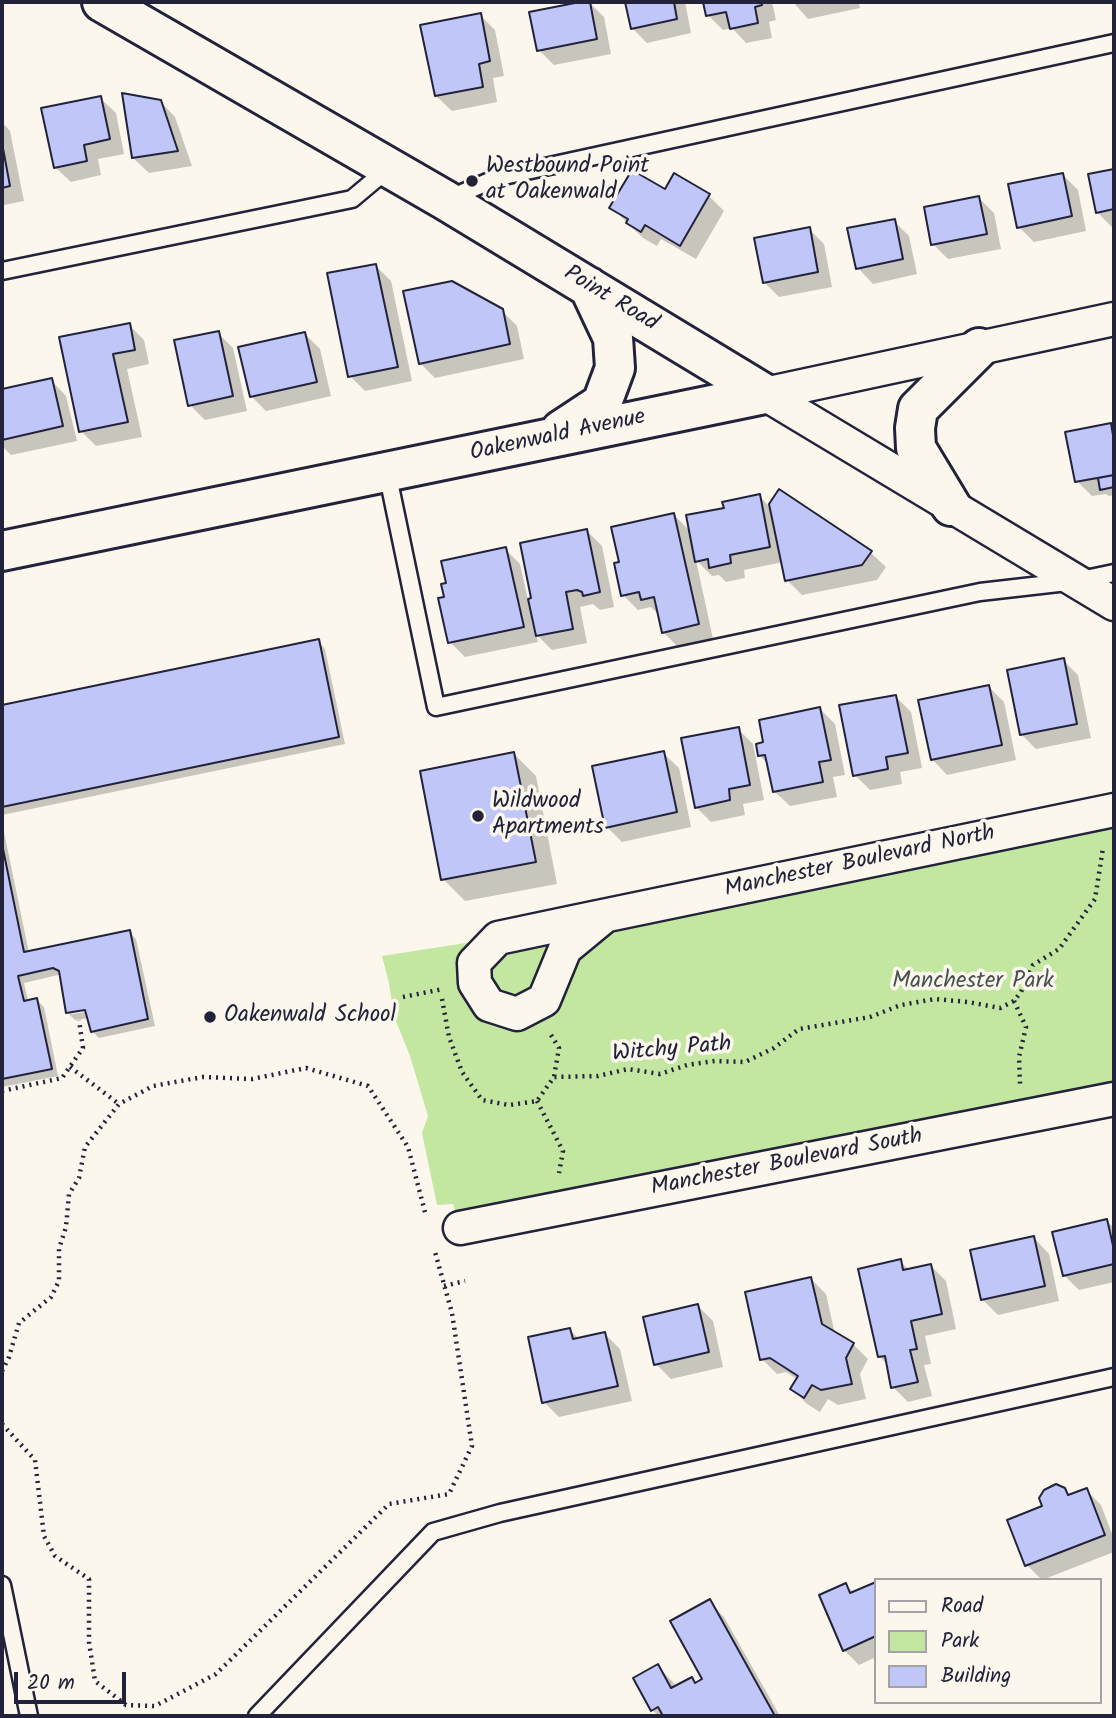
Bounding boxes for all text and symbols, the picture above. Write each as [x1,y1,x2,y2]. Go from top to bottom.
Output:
place label: Westbound Point at Oakenwald [486,154,649,208]
marker: Westbound Point at Oakenwald [464,173,480,189]
street label: Point Road [558,261,662,339]
street label: Oakenwald Avenue [468,405,648,469]
place label: Wildwood Apartments [492,789,604,843]
marker: Wildwood Apartments [470,808,486,824]
street label: Manchester Boulevard North [722,821,998,905]
park label: Manchester Park [892,969,1054,997]
place label: Oakenwald School [224,1003,396,1031]
marker: Oakenwald School [202,1009,218,1025]
street label: Witchy Path [611,1032,733,1070]
street label: Manchester Boulevard South [649,1124,925,1204]
legend [874,1578,1102,1704]
text: Road [941,1590,983,1623]
text: Park [941,1625,979,1658]
scale bar [18,1658,130,1702]
text: Building [941,1660,1011,1693]
text: 20 m [27,1667,75,1700]

